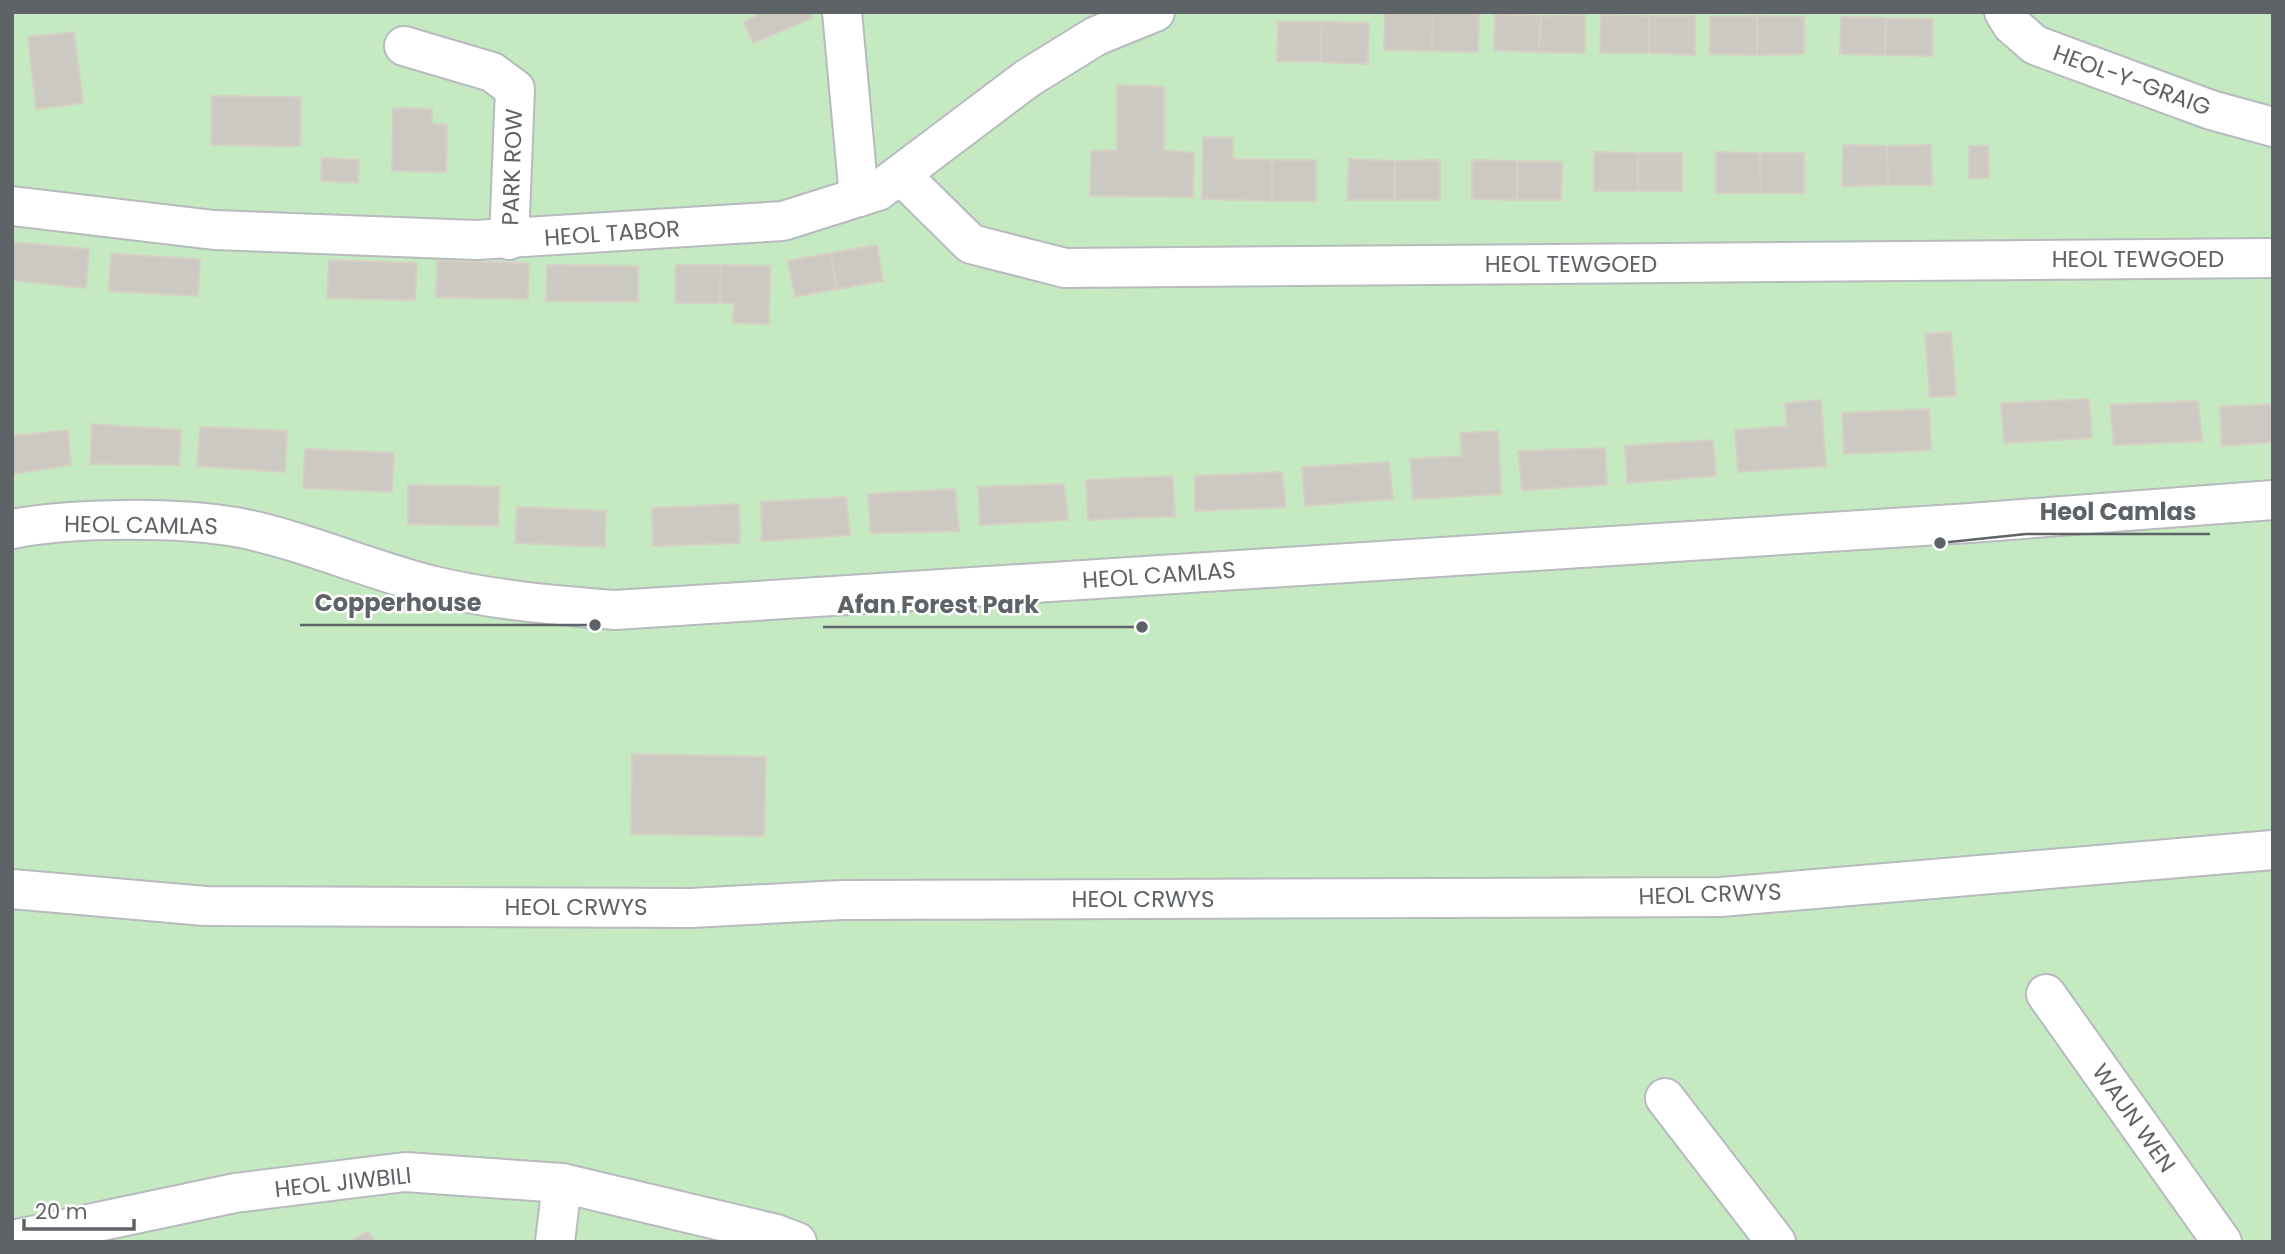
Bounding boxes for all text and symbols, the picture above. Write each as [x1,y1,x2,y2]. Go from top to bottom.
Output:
street label: HEOL-Y-GRAIG [2049,37,2215,123]
street label: PARK ROW [494,108,530,226]
street label: HEOL TABOR [543,212,681,254]
street label: HEOL TEWGOED [2052,243,2224,275]
street label: HEOL TEWGOED [1485,248,1657,280]
callout: Heol Camlas [2026,489,2210,534]
text: Heol Camlas [2040,495,2196,528]
street label: HEOL CAMLAS [64,508,218,542]
street label: HEOL CAMLAS [1081,554,1237,596]
callout: Copperhouse [300,580,495,625]
callout: Afan Forest Park [823,582,1053,627]
text: Copperhouse [314,586,482,619]
text: Afan Forest Park [837,588,1039,621]
street label: HEOL CRWYS [1638,876,1782,912]
street label: HEOL CRWYS [1072,883,1215,915]
street label: HEOL CRWYS [505,891,648,923]
street label: WAUN WEN [2085,1057,2183,1179]
street label: HEOL JIWBILI [273,1159,413,1205]
scale bar [24,1188,135,1232]
text: 20 m [35,1197,88,1226]

